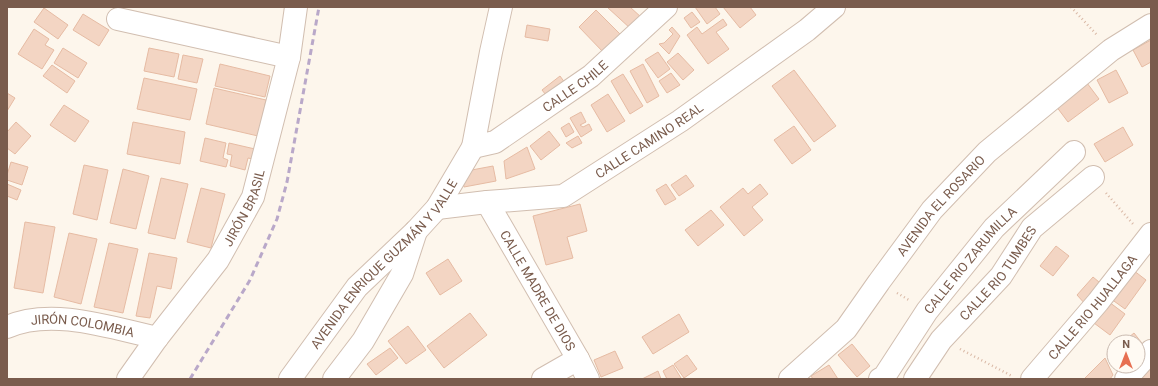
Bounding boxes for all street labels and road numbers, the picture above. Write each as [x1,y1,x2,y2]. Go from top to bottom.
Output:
street label: CALLE CHILE [539,57,611,115]
street label: CALLE CAMINO REAL [592,100,706,181]
street label: AVENIDA EL ROSARIO [893,152,988,259]
street label: JIRÓN BRASIL [220,168,267,249]
street label: AVENIDA ENRIQUE GUZMÁN Y VALLE [307,176,460,352]
street label: CALLE RIO ZARUMILLA [920,203,1020,317]
street label: CALLE RIO TUMBES [956,223,1039,323]
street label: CALLE MADRE DE DIOS [497,227,579,353]
street label: CALLE RIO HUALLAGA [1045,251,1140,362]
street label: JIRÓN COLOMBIA [30,311,136,340]

